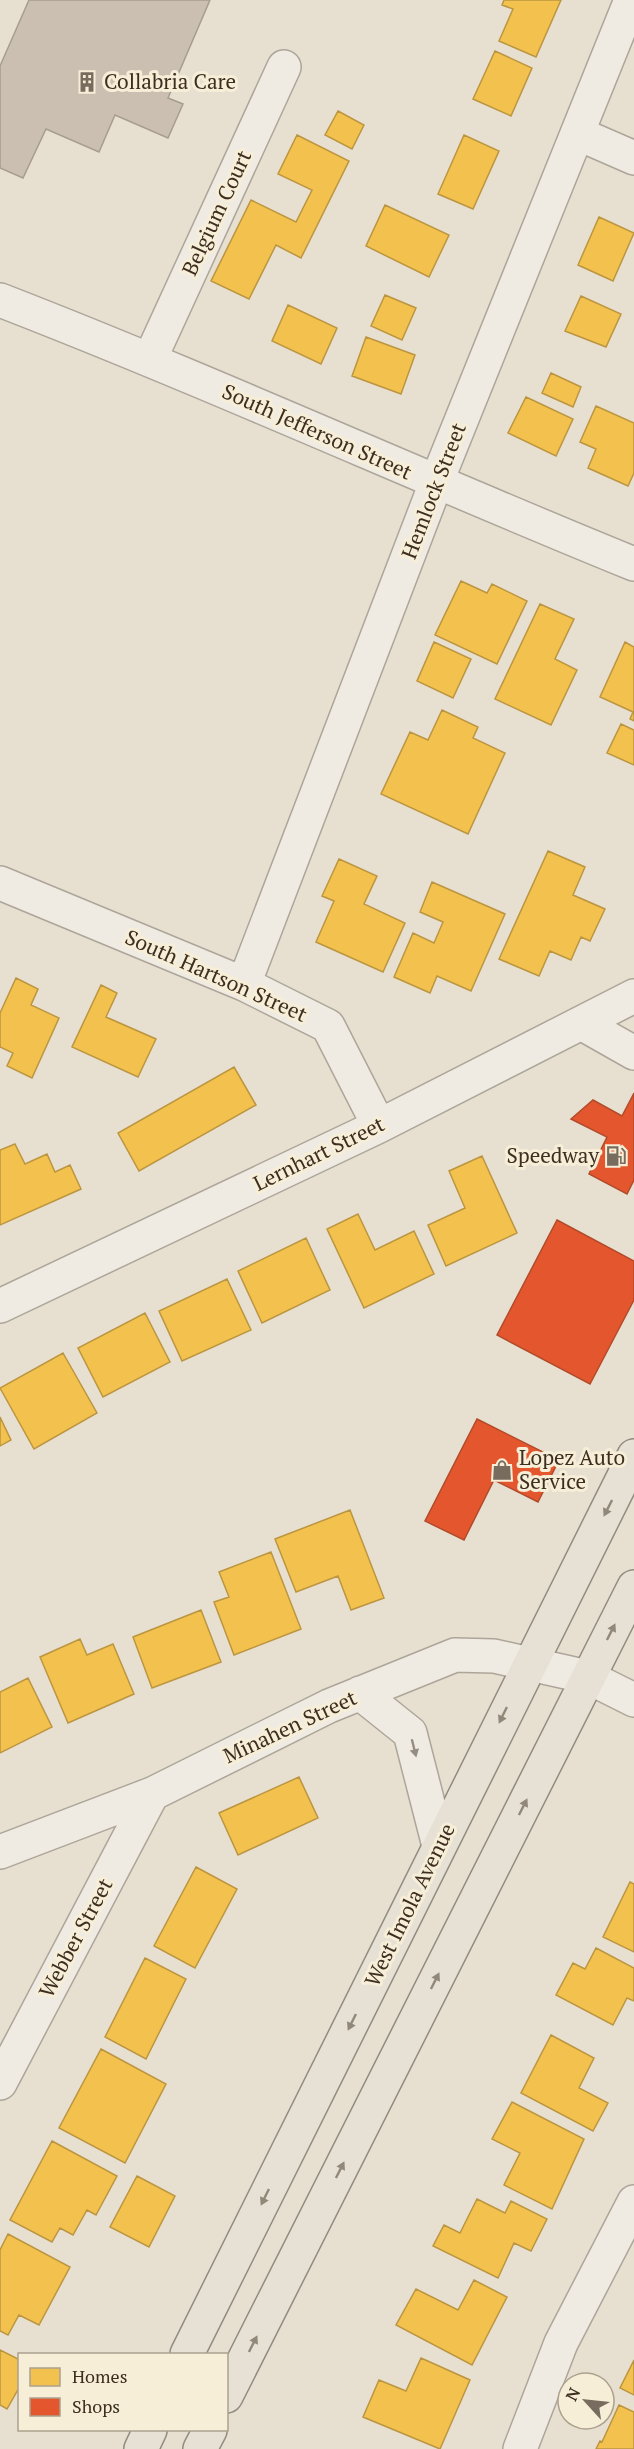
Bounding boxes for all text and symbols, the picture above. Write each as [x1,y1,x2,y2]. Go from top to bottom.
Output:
place label: Collabria Care [104,67,236,95]
building icon: Collabria Care [75,70,99,94]
street label: Belgium Court [175,145,257,280]
street label: South Jefferson Street [218,377,417,486]
street label: Hemlock Street [394,418,472,563]
street label: South Hartson Street [121,922,312,1028]
street label: Lernhart Street [248,1109,389,1197]
place label: Speedway [507,1141,599,1169]
fuel station icon: Speedway [604,1144,628,1168]
place label: Lopez Auto Service [519,1443,625,1495]
shop icon: Lopez Auto Service [490,1458,514,1482]
one-way arrow [603,1500,612,1517]
one-way arrow [606,1623,616,1640]
street label: Minahen Street [218,1683,361,1769]
one-way arrow [499,1707,508,1724]
one-way arrow [409,1739,419,1758]
one-way arrow [518,1798,528,1815]
street label: West Imola Avenue [357,1818,461,1991]
street label: Webber Street [32,1873,118,2002]
one-way arrow [431,1972,440,1989]
one-way arrow [347,2013,357,2031]
one-way arrow [335,2161,345,2179]
one-way arrow [261,2188,270,2205]
one-way arrow [248,2336,257,2353]
legend [18,2353,228,2431]
text: Homes [72,2364,127,2388]
north arrow [556,2371,616,2431]
text: N [560,2384,585,2405]
text: Shops [72,2394,120,2418]

